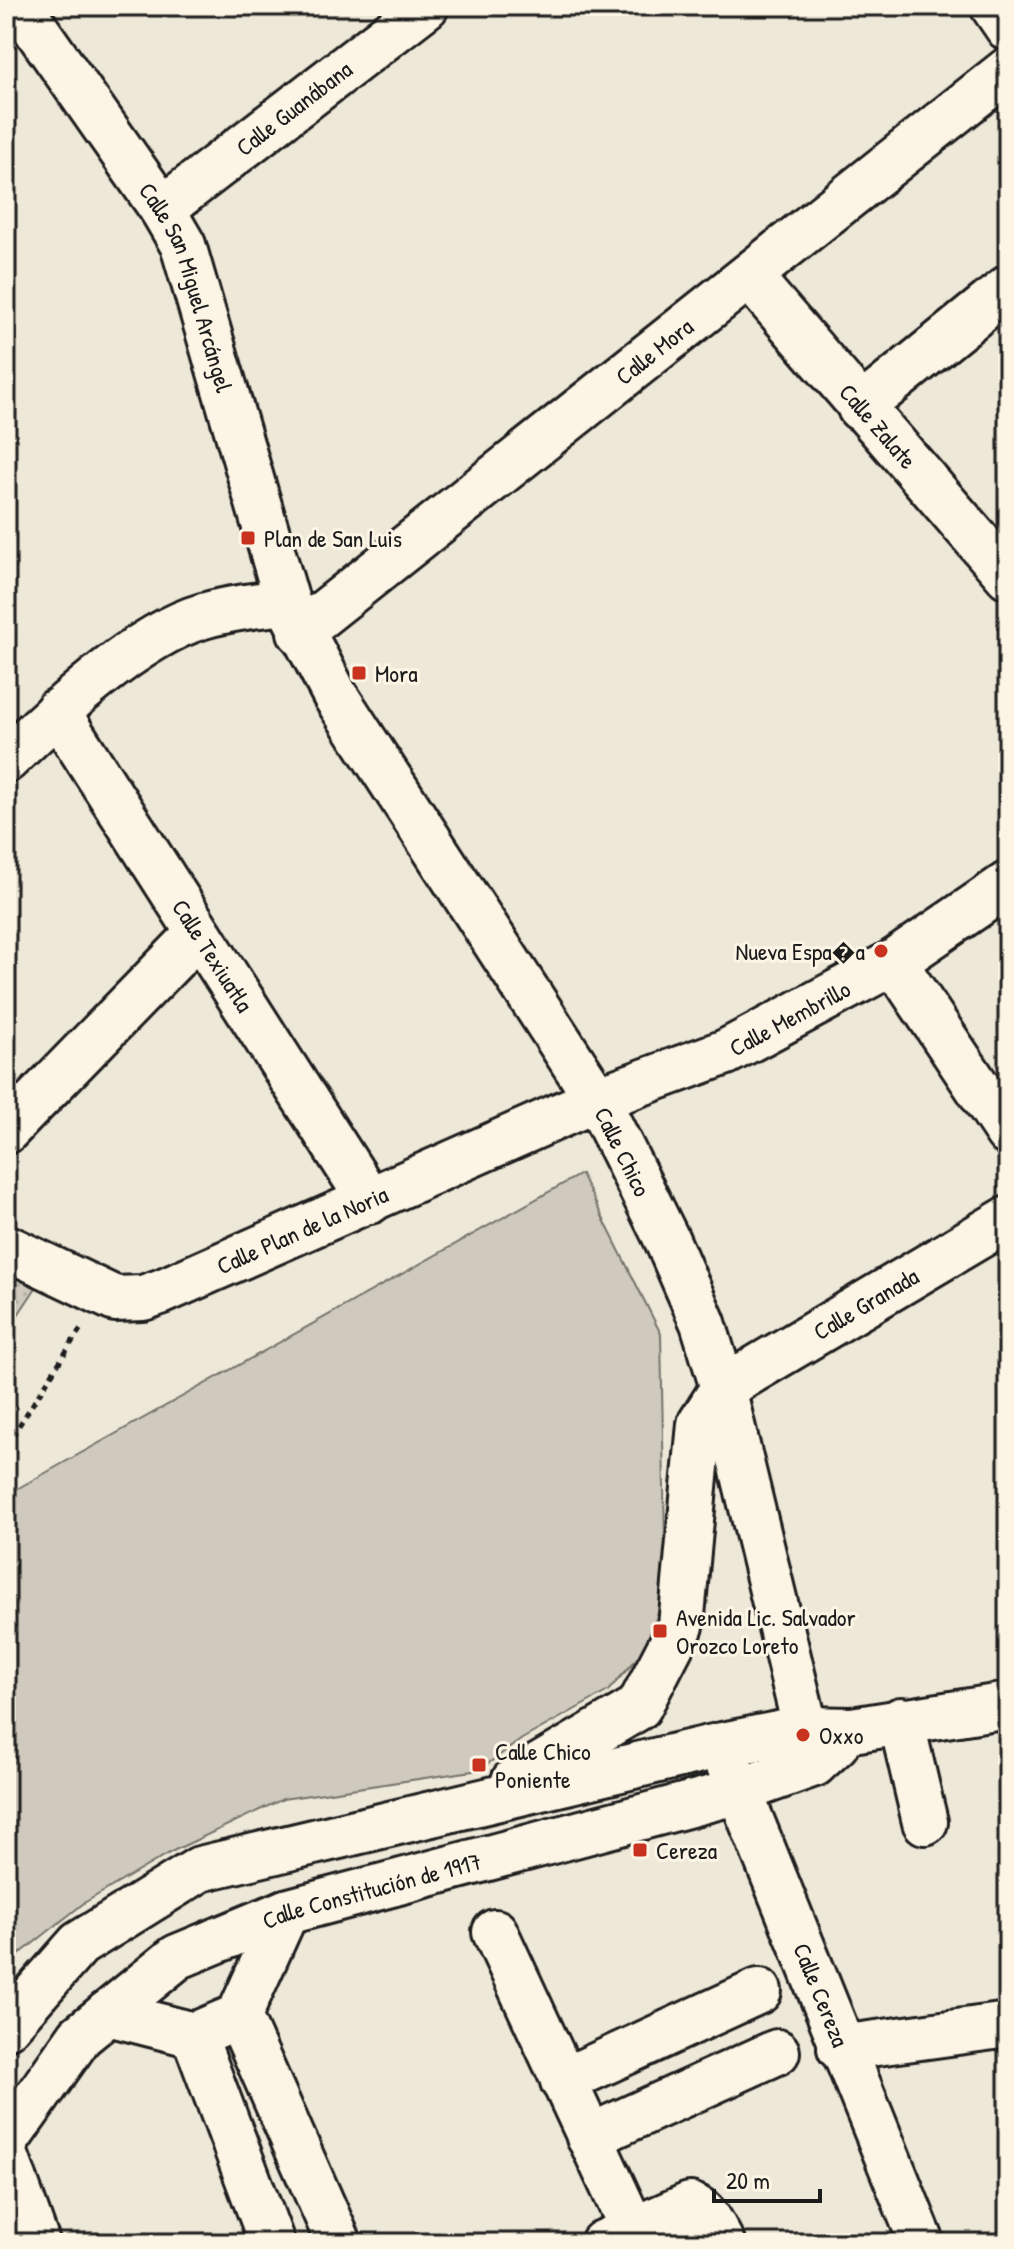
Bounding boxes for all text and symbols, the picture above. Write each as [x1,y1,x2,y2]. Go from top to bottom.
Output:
street label: Calle Guanábana [229,53,358,163]
street label: Calle San Miguel Arcángel [132,176,241,396]
street label: Calle Mora [609,310,699,392]
street label: Calle Zalate [833,376,925,476]
place label: Plan de San Luis [264,522,402,554]
marker: Plan de San Luis [239,529,257,547]
place label: Mora [375,657,418,689]
marker: Mora [350,664,368,682]
street label: Calle Texiuatla [165,893,261,1018]
place label: Nueva Espa�a [736,935,865,967]
marker: Nueva Espa�a [872,942,890,960]
street label: Calle Membrillo [724,972,856,1063]
street label: Calle Chico [587,1102,659,1202]
street label: Calle Plan de la Noria [211,1178,393,1281]
street label: Calle Granada [807,1260,924,1347]
place label: Avenida Lic. Salvador Orozco Loreto [676,1601,856,1661]
marker: Avenida Lic. Salvador Orozco Loreto [651,1622,669,1640]
place label: Oxxo [819,1719,864,1751]
marker: Oxxo [794,1726,812,1744]
place label: Calle Chico Poniente [495,1735,591,1795]
marker: Calle Chico Poniente [470,1756,488,1774]
place label: Cereza [656,1834,717,1866]
marker: Cereza [631,1841,649,1859]
street label: Calle Constitución de 1917 [257,1845,485,1936]
street label: Calle Cereza [786,1938,857,2051]
scale bar [714,2153,820,2203]
text: 20 m [726,2164,770,2196]

